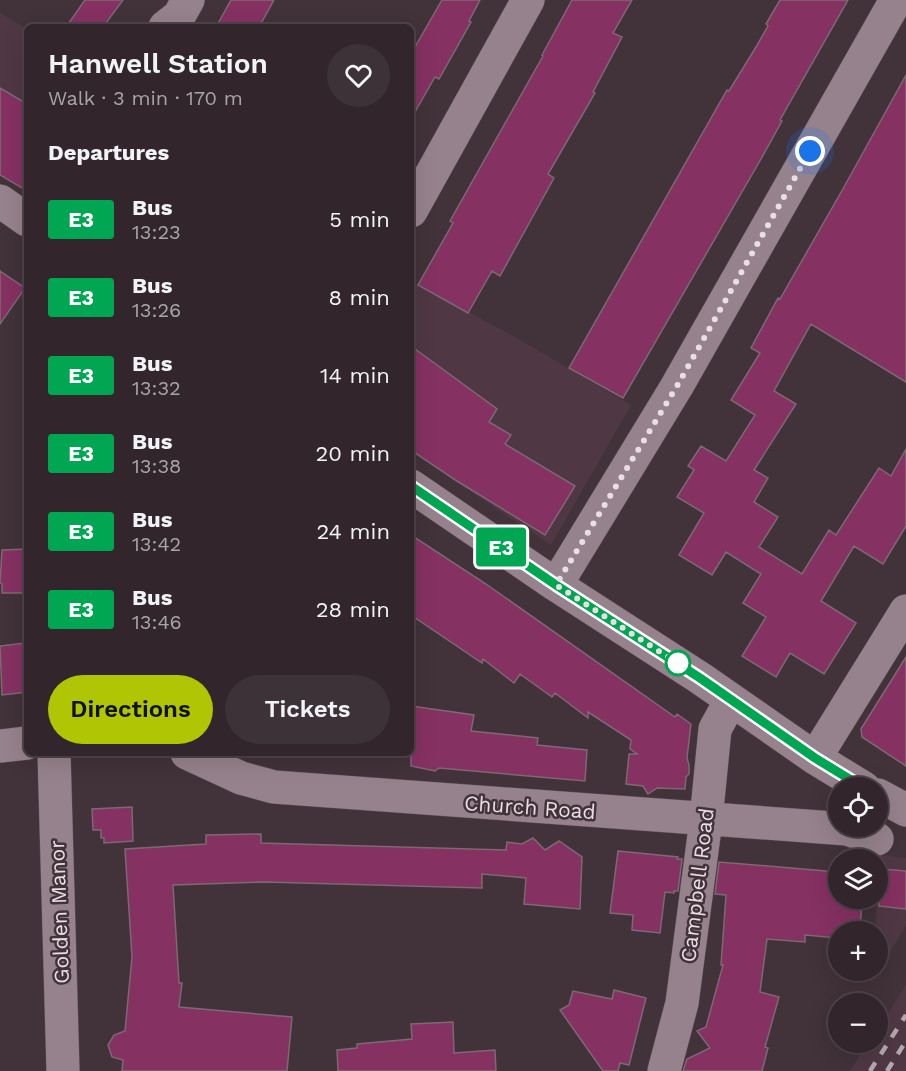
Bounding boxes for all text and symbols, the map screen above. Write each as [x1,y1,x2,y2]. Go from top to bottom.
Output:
button: heart [327,44,390,107]
text: Hanwell Station [48,47,268,80]
text: Walk · 3 min · 170 m [48,86,243,110]
your location [795,136,825,166]
text: Departures [48,140,169,165]
text: Bus [132,195,172,220]
text: E3 [68,207,94,232]
text: 5 min [329,207,390,232]
text: 13:23 [132,220,181,244]
text: Bus [132,273,172,298]
text: E3 [68,285,94,310]
text: 8 min [329,285,390,310]
text: 13:26 [132,298,181,322]
text: Bus [132,351,172,376]
text: E3 [68,363,94,388]
text: 14 min [320,363,390,388]
text: 13:32 [132,376,181,400]
text: Bus [132,429,172,454]
text: E3 [68,441,94,466]
text: 20 min [316,441,390,466]
text: 13:38 [132,454,181,478]
text: Bus [132,507,172,532]
text: E3 [68,519,94,544]
text: 24 min [316,519,390,544]
line badge: E3 [474,528,528,566]
text: 13:42 [132,532,181,556]
text: E3 [488,535,514,560]
text: Bus [132,585,172,610]
text: E3 [68,597,94,622]
text: 28 min [316,597,390,622]
text: 13:46 [132,610,182,634]
unlabelled marker [665,650,691,676]
button: Directions [48,675,213,744]
button: Tickets [225,675,390,744]
map controls [828,777,888,1053]
button: locate [828,777,888,837]
street label: Church Road [463,790,597,824]
street label: Campbell Road [675,806,719,964]
street label: Golden Manor [44,839,74,984]
button: layers [828,849,888,909]
button: + [828,921,888,981]
button: − [828,993,888,1053]

